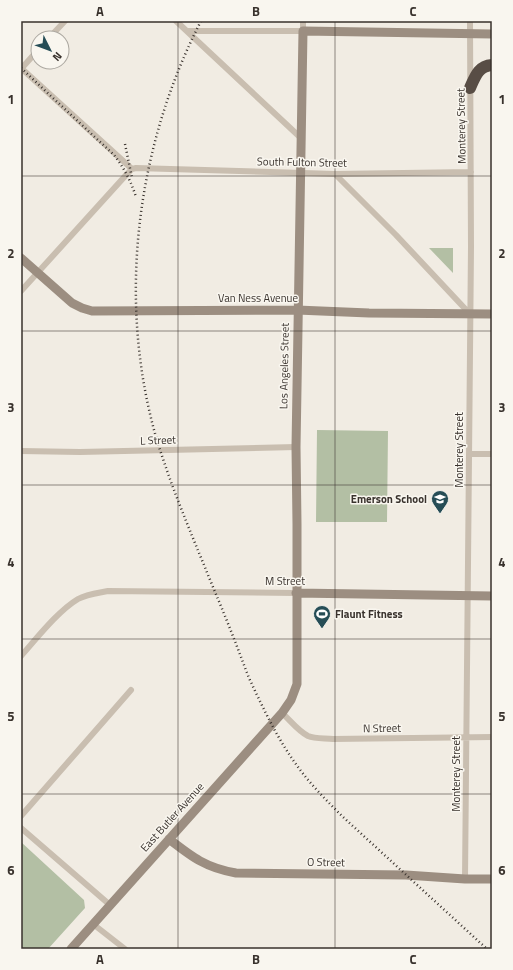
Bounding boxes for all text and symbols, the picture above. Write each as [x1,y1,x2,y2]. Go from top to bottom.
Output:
text: A [96,1,104,21]
text: B [252,1,260,21]
text: C [409,1,417,21]
north arrow [30,30,70,70]
text: N [49,49,66,65]
street label: Monterey Street [452,88,470,164]
text: 1 [7,89,15,109]
text: 1 [498,89,506,109]
street label: South Fulton Street [257,153,347,171]
text: 2 [7,243,15,263]
text: 2 [498,243,506,263]
street label: Van Ness Avenue [218,290,298,306]
street label: Los Angeles Street [275,323,293,409]
text: 3 [7,397,15,417]
text: 3 [498,397,506,417]
street label: Monterey Street [451,412,467,488]
street label: L Street [140,431,176,449]
school or university icon: Emerson School [430,489,450,514]
place label: Emerson School [351,491,427,507]
text: 4 [7,552,15,572]
text: 4 [498,552,506,572]
street label: M Street [265,573,305,589]
sports icon: Flaunt Fitness [312,604,332,629]
place label: Flaunt Fitness [335,606,403,622]
text: 5 [7,706,15,726]
text: 5 [498,706,506,726]
street label: N Street [363,720,401,736]
street label: Monterey Street [448,736,464,812]
street label: East Butler Avenue [137,779,208,855]
street label: O Street [307,854,345,870]
text: 6 [7,860,15,880]
text: 6 [498,860,506,880]
text: A [96,949,104,969]
text: B [252,949,260,969]
text: C [409,949,417,969]

